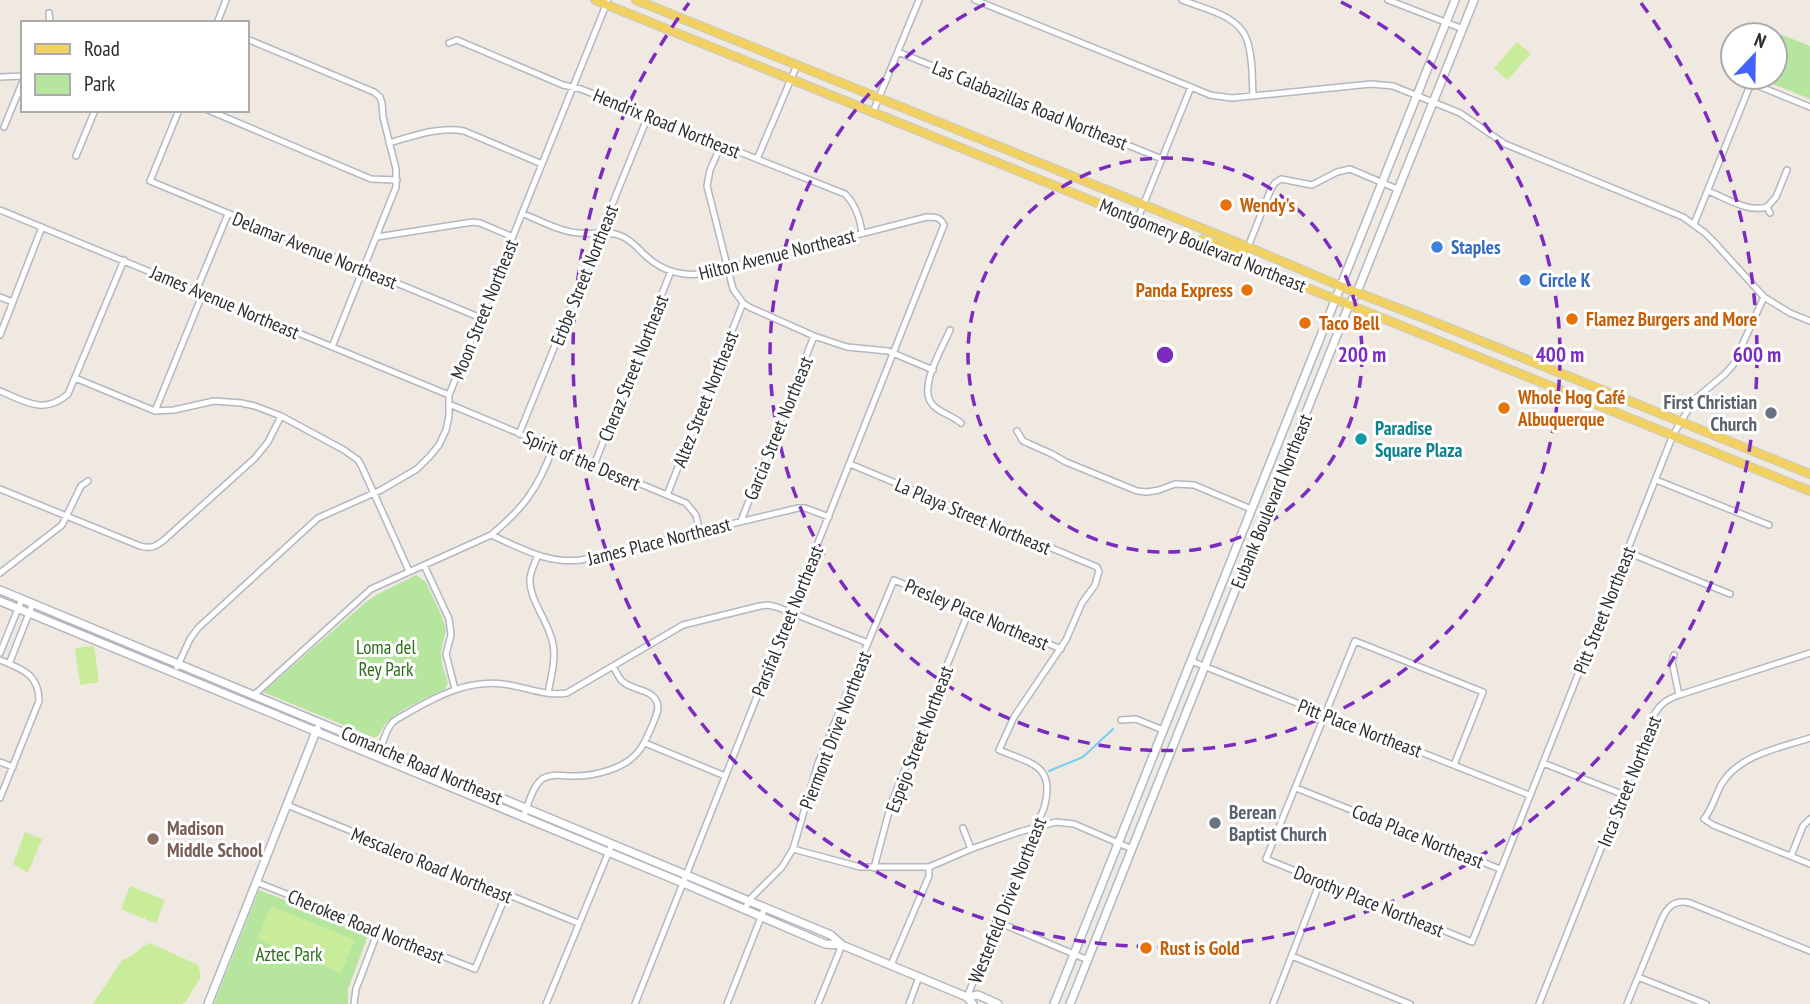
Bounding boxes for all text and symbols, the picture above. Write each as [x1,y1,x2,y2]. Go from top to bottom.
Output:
legend [21,21,248,112]
north arrow [1719,21,1789,91]
text: N [1751,27,1770,53]
text: Road [84,35,120,62]
street label: Las Calabazillas Road Northeast [929,55,1132,156]
text: Park [84,70,115,97]
street label: Hendrix Road Northeast [590,83,745,164]
street label: Montgomery Boulevard Northeast [1096,193,1311,298]
place label: Wendy's [1239,193,1295,217]
marker: Wendy's [1218,197,1234,213]
street label: Erbbe Street Northeast [545,200,623,349]
street label: Delamar Avenue Northeast [229,206,402,294]
street label: Hilton Avenue Northeast [696,223,859,285]
street label: Moon Street Northeast [445,235,523,383]
place label: Staples [1451,235,1501,259]
marker: Staples [1429,239,1445,255]
street label: James Avenue Northeast [146,259,304,344]
place label: Circle K [1539,268,1591,292]
marker: Circle K [1517,272,1533,288]
place label: Panda Express [1136,278,1233,302]
marker: Panda Express [1239,282,1255,298]
street label: Cheraz Street Northeast [593,290,674,445]
place label: Flamez Burgers and More [1586,307,1757,331]
place label: Taco Bell [1319,311,1380,335]
marker: Flamez Burgers and More [1564,311,1580,327]
marker: Taco Bell [1297,315,1313,331]
street label: Altez Street Northeast [667,327,744,471]
text: 200 m [1338,341,1386,368]
text: 400 m [1536,341,1584,368]
text: 600 m [1733,341,1781,368]
centre of rings [1153,343,1177,367]
street label: Garcia Street Northeast [738,352,818,503]
place label: Whole Hog Café Albuquerque [1517,385,1626,431]
place label: First Christian Church [1663,390,1757,436]
marker: Whole Hog Café Albuquerque [1496,400,1512,416]
marker: First Christian Church [1763,405,1779,421]
street label: Eubank Boulevard Northeast [1225,410,1317,592]
place label: Paradise Square Plaza [1375,416,1462,462]
street label: Spirit of the Desert [520,425,645,496]
marker: Paradise Square Plaza [1353,431,1369,447]
street label: La Playa Street Northeast [892,472,1055,560]
street label: James Place Northeast [584,511,734,571]
street label: Parsifal Street Northeast [746,541,828,700]
street label: Pitt Street Northeast [1568,542,1641,677]
street label: Presley Place Northeast [902,573,1053,655]
park label: Loma del Rey Park [356,635,416,681]
street label: Piermont Drive Northeast [794,647,876,812]
street label: Espejo Street Northeast [880,662,958,816]
street label: Pitt Place Northeast [1295,693,1426,763]
street label: Inca Street Northeast [1592,711,1667,850]
street label: Comanche Road Northeast [338,720,507,810]
street label: Coda Place Northeast [1349,799,1488,874]
place label: Berean Baptist Church [1229,800,1327,846]
street label: Westerfeld Drive Northeast [963,813,1052,987]
marker: Berean Baptist Church [1207,815,1223,831]
place label: Madison Middle School [167,816,263,862]
street label: Mescalero Road Northeast [348,822,517,909]
marker: Madison Middle School [145,831,161,847]
street label: Dorothy Place Northeast [1291,860,1448,942]
street label: Cherokee Road Northeast [284,884,448,969]
place label: Rust is Gold [1160,936,1240,960]
marker: Rust is Gold [1138,940,1154,956]
park label: Aztec Park [256,942,323,966]

